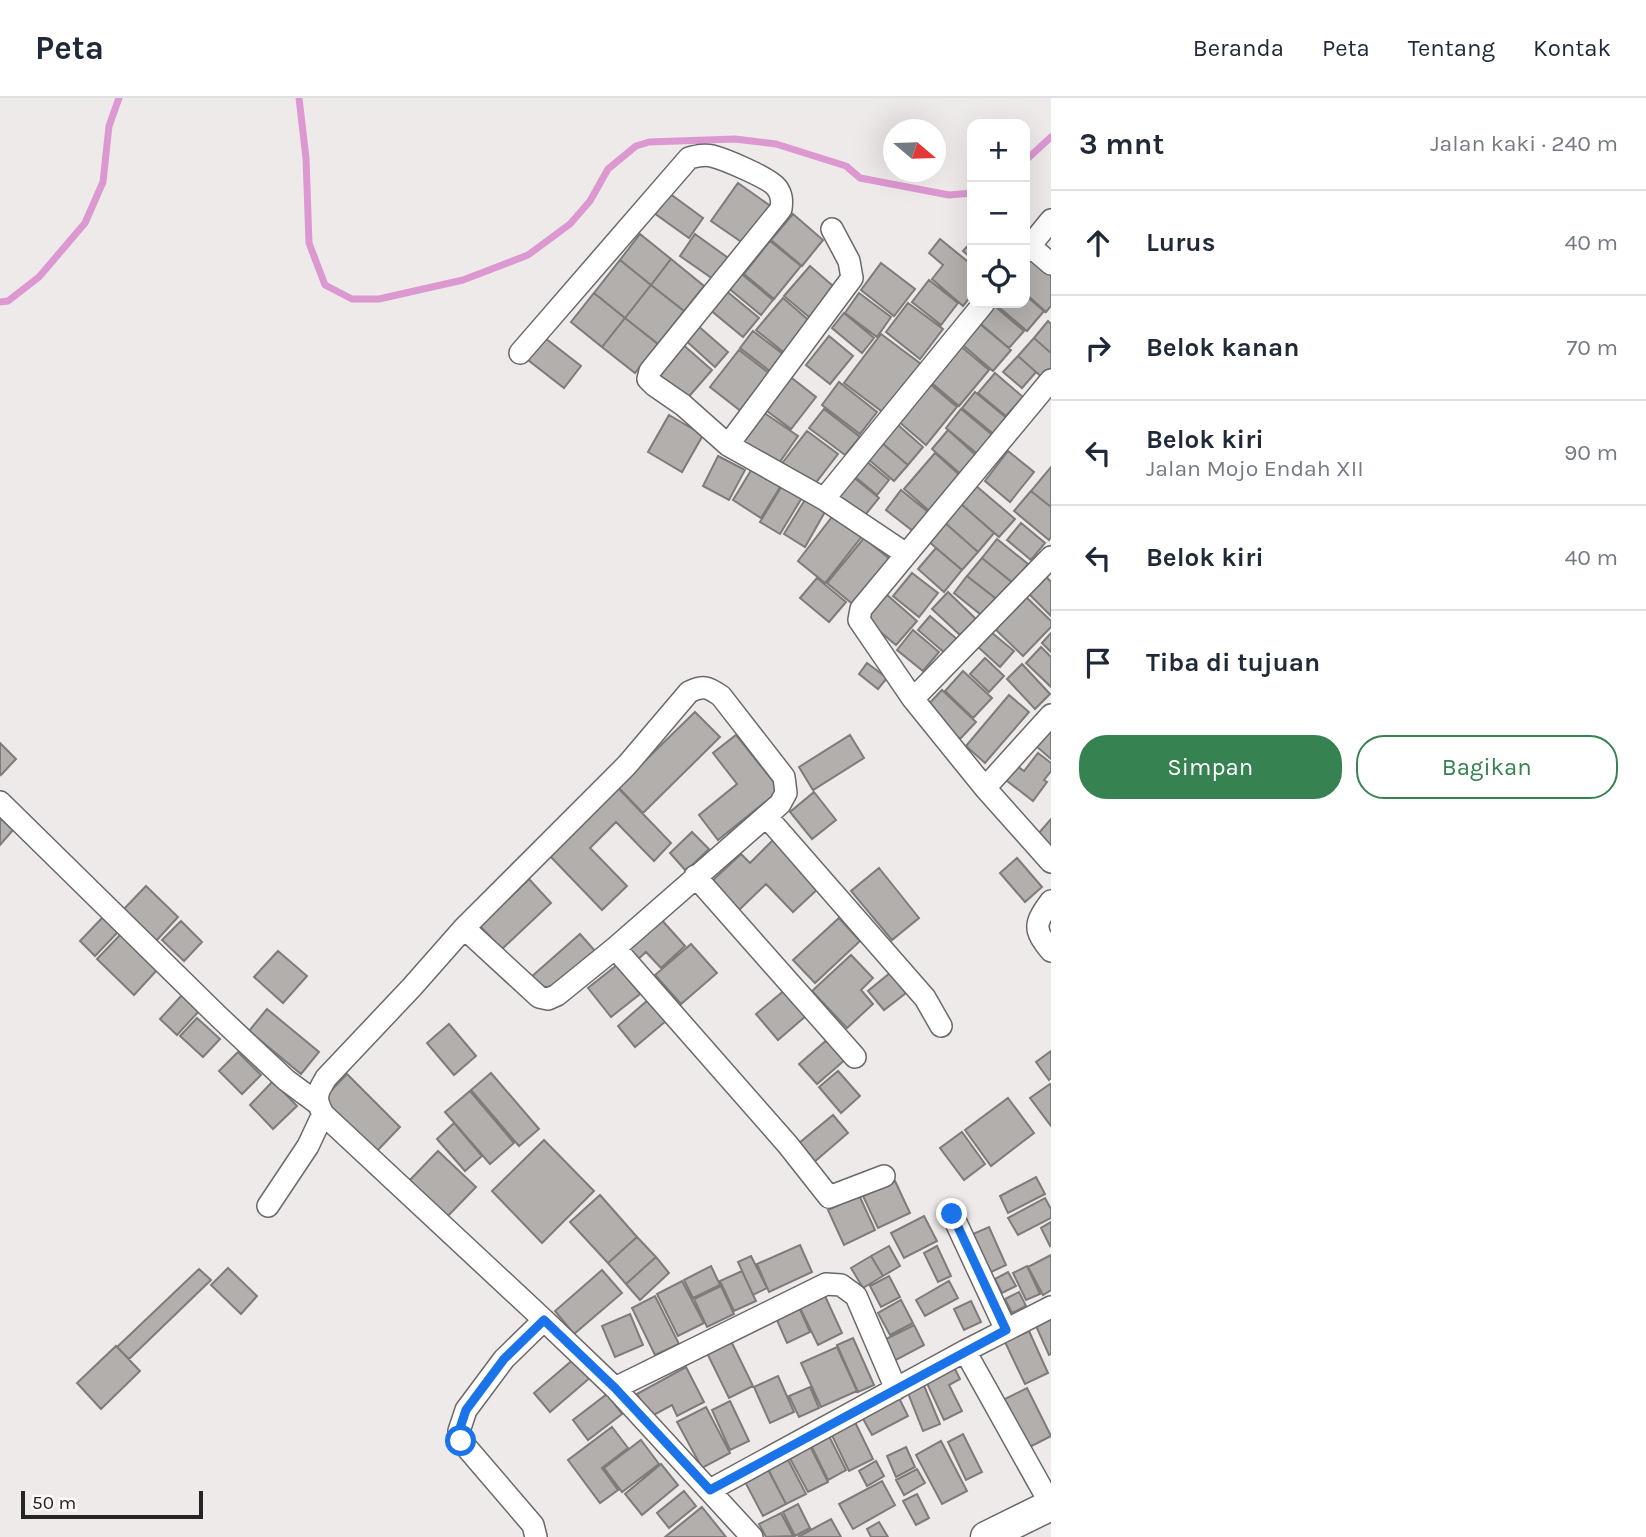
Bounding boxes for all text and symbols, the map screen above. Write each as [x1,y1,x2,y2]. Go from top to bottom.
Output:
text: Peta [35,29,104,67]
text: Beranda [1193,34,1284,62]
text: Peta [1322,34,1370,62]
text: Tentang [1408,34,1495,62]
text: Kontak [1533,34,1611,62]
north arrow [883,119,946,182]
map controls [967,119,1030,308]
button: + [967,119,1030,182]
text: 3 mnt [1079,126,1164,162]
text: Jalan kaki · 240 m [1430,130,1618,157]
button: − [967,182,1030,245]
icon: ahead [1079,224,1117,262]
text: Lurus [1146,227,1215,258]
text: 40 m [1565,229,1618,256]
button: locate [967,245,1030,308]
icon: right [1079,329,1117,367]
text: Belok kanan [1146,332,1299,363]
text: 70 m [1567,334,1618,361]
text: Belok kiri [1146,424,1264,455]
icon: left [1079,434,1117,472]
text: 90 m [1564,439,1618,466]
text: Jalan Mojo Endah XII [1146,455,1364,482]
icon: left [1079,539,1117,577]
text: Belok kiri [1146,542,1264,573]
text: 40 m [1565,544,1618,571]
icon: arrive [1079,644,1117,682]
text: Tiba di tujuan [1146,647,1320,678]
button: Simpan [1079,735,1342,799]
button: Bagikan [1356,735,1618,799]
route end [936,1198,967,1229]
route start [445,1425,476,1456]
scale bar [21,1488,203,1520]
text: 50 m [32,1492,76,1514]

